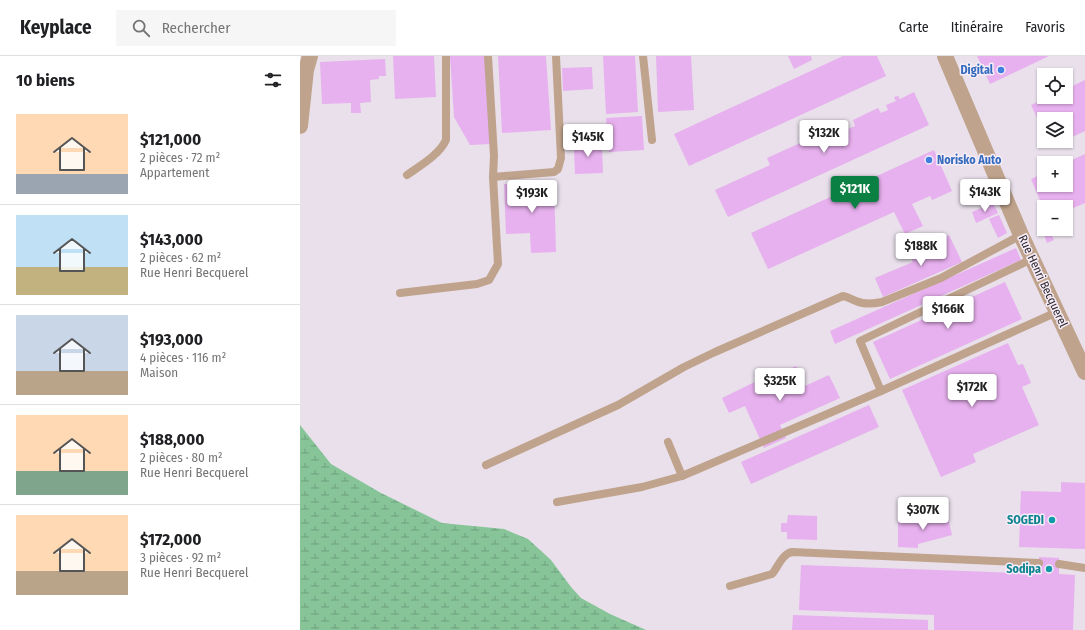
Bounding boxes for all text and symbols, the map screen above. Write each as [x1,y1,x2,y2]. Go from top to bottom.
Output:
search box [116,10,396,46]
text: Keyplace [20,16,92,39]
icon: search [130,17,152,39]
text: Rechercher [162,19,231,37]
text: Carte [899,19,929,36]
text: Itinéraire [951,19,1003,36]
text: Favoris [1025,19,1065,36]
place label: Digital [960,63,994,77]
marker: Digital [996,65,1006,75]
map controls [1037,68,1073,236]
button: locate [1037,68,1073,104]
icon: filters [262,69,284,91]
text: 10 biens [16,70,75,91]
button: layers [1037,112,1073,148]
pin: $132K [796,120,852,154]
pin: $145K [560,124,616,158]
text: $132K [808,125,840,140]
text: $121,000 [140,129,201,150]
text: $145K [572,129,604,144]
icon: home [48,130,96,178]
text: 2 pièces · 72 m² [140,150,220,165]
place label: Norisko Auto [937,153,1002,167]
marker: Norisko Auto [924,155,934,165]
button: + [1037,156,1073,192]
text: Appartement [140,165,209,180]
pin: $121K [827,176,883,210]
pin: $143K [957,179,1013,213]
pin: $193K [504,180,560,214]
text: $121K [840,181,870,196]
text: $143K [969,184,1001,199]
text: $193K [516,185,548,200]
button: − [1037,200,1073,236]
text: $143,000 [140,229,203,250]
icon: home [48,231,96,279]
pin: $188K [893,233,949,267]
street label: Rue Henri Becquerel [1016,233,1070,329]
text: $188K [905,238,937,253]
text: 2 pièces · 62 m² [140,250,221,265]
text: Rue Henri Becquerel [140,265,248,280]
pin: $166K [920,296,976,330]
text: $166K [932,301,964,316]
text: $193,000 [140,329,203,350]
icon: home [48,331,96,379]
text: 4 pièces · 116 m² [140,350,226,365]
text: Maison [140,365,178,380]
pin: $325K [752,368,808,402]
text: $325K [764,373,796,388]
pin: $172K [944,374,1000,408]
text: $172K [957,379,987,394]
text: $188,000 [140,429,204,450]
icon: home [48,431,96,479]
text: 2 pièces · 80 m² [140,450,223,465]
text: Rue Henri Becquerel [140,465,248,480]
pin: $307K [895,497,951,531]
text: $307K [907,502,939,517]
place label: SOGEDI [1007,513,1044,527]
marker: SOGEDI [1047,515,1057,525]
text: $172,000 [140,529,202,550]
icon: home [48,531,96,579]
text: 3 pièces · 92 m² [140,550,221,565]
place label: Sodipa [1006,562,1041,576]
marker: Sodipa [1044,564,1054,574]
text: Rue Henri Becquerel [140,565,248,580]

